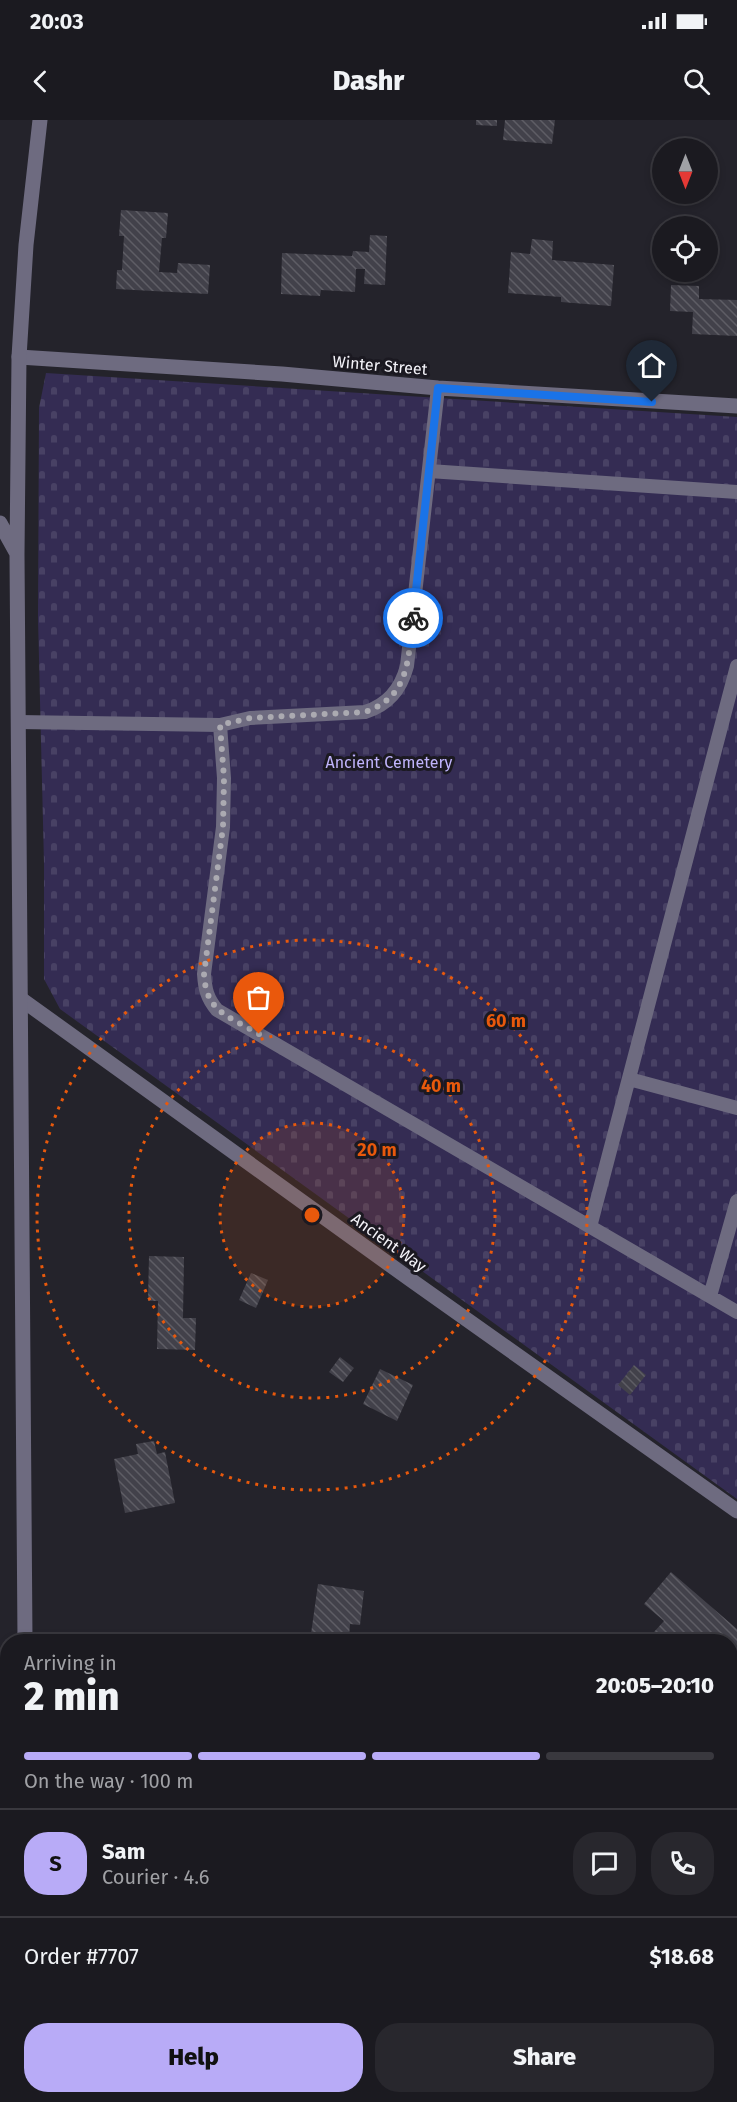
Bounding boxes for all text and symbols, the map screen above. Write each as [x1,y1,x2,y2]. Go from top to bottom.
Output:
text: 20:03 [30,8,84,35]
icon: back [24,65,57,98]
text: Dashr [333,65,404,97]
icon: search [680,65,713,98]
north arrow [652,138,718,204]
map controls [652,138,718,282]
button: locate [652,216,718,282]
pin [626,340,677,402]
icon: home [635,349,668,382]
street label: Winter Street [332,352,428,379]
courier [383,588,443,648]
icon: bike [397,602,430,635]
park label: Ancient Cemetery [326,753,453,772]
pin [233,972,284,1034]
icon: bag [242,981,275,1014]
text: 60 m [486,1010,526,1032]
text: 40 m [421,1075,461,1097]
text: 20 m [357,1139,397,1161]
centre of rings [302,1205,322,1225]
street label: Ancient Way [348,1209,430,1276]
text: Arriving in [24,1651,117,1675]
text: 20:05–20:10 [596,1672,714,1699]
text: 2 min [24,1674,120,1720]
text: On the way · 100 m [24,1769,193,1793]
button: chat [573,1832,636,1895]
button: phone [651,1832,714,1895]
text: Sam [102,1838,145,1865]
text: S [49,1850,62,1877]
text: Courier · 4.6 [102,1865,209,1889]
text: Order #7707 [24,1943,139,1970]
text: $18.68 [649,1943,714,1970]
button: Help [24,2023,363,2092]
button: Share [375,2023,714,2092]

